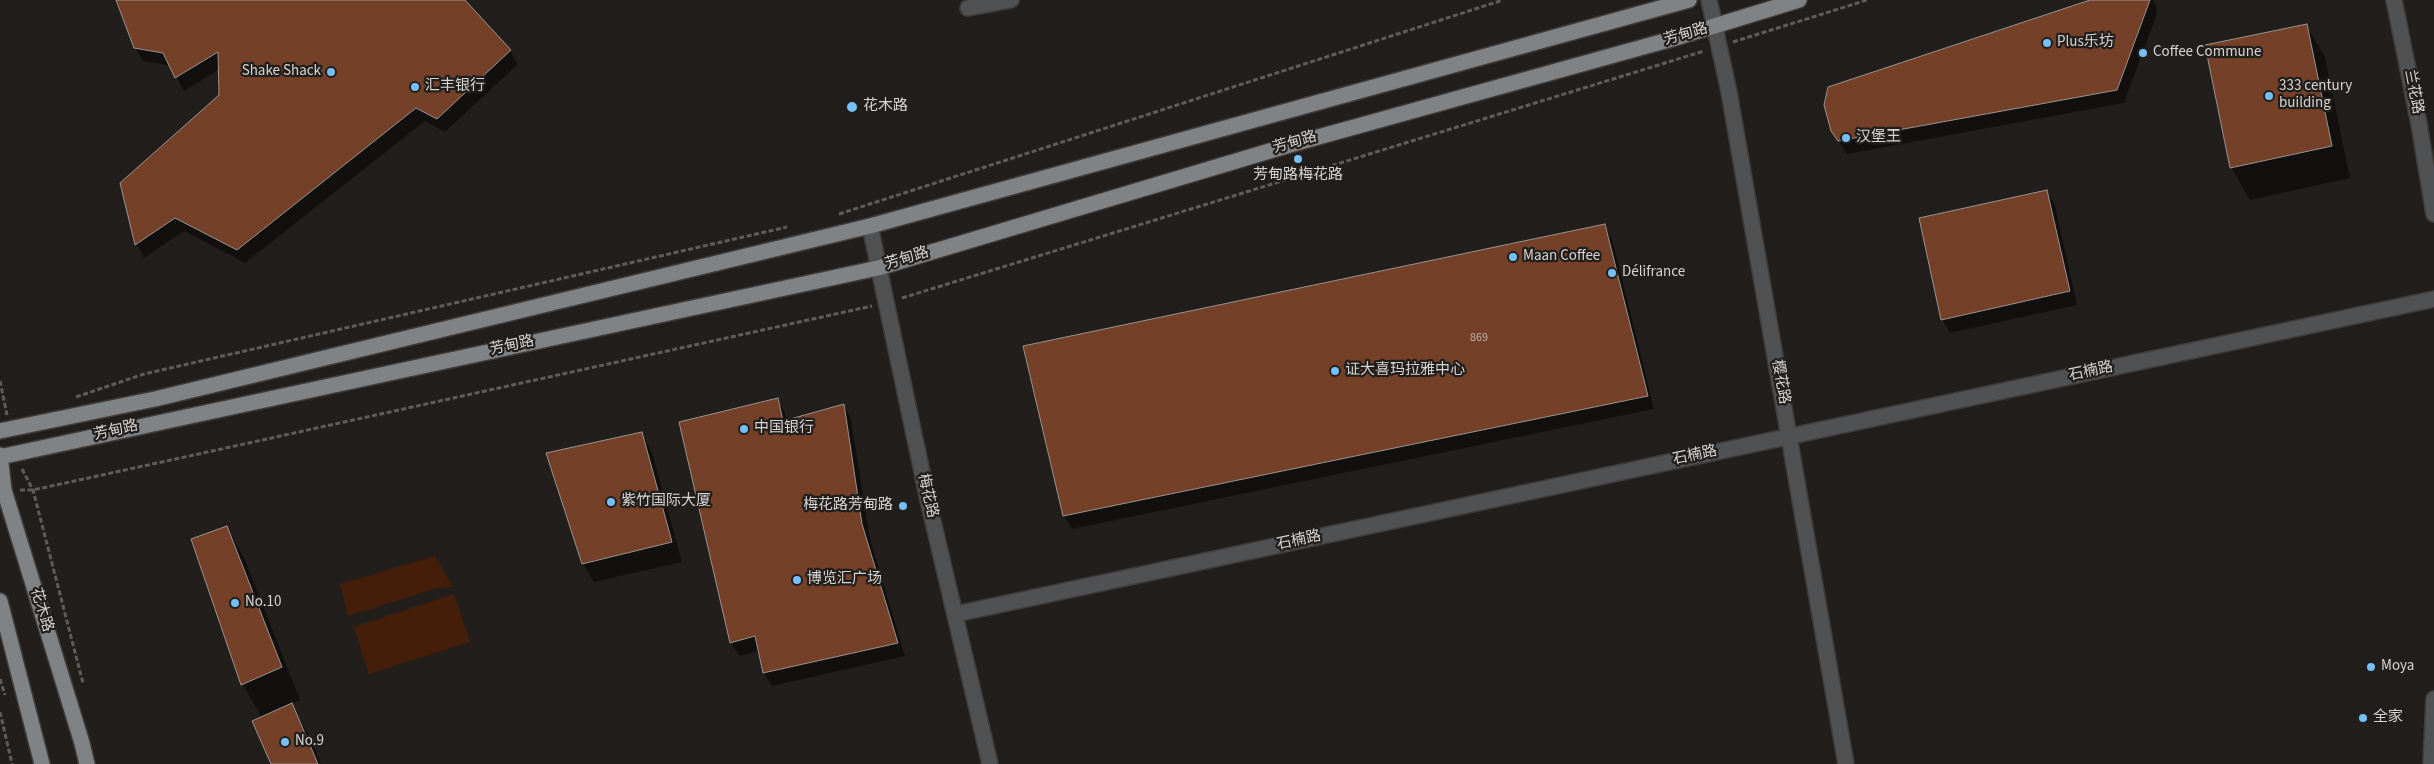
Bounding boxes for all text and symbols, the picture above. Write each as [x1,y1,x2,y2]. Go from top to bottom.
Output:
street label: 芳甸路 [1662,20,1710,50]
place label: Plus乐坊 [2057,34,2114,52]
marker: Plus乐坊 [2041,37,2053,49]
place label: Coffee Commune [2153,44,2261,62]
marker: Coffee Commune [2137,47,2149,59]
place label: Shake Shack [242,63,321,81]
marker: Shake Shack [325,66,337,78]
street label: 兰花路 [2400,68,2426,116]
place label: 汇丰银行 [425,78,485,96]
place label: 333 century building [2279,78,2352,113]
marker: 汇丰银行 [409,81,421,93]
marker: 333 century building [2263,90,2275,102]
place label: 花木路 [863,98,908,116]
marker: 花木路 [845,100,859,114]
street label: 芳甸路 [1271,128,1319,158]
place label: 汉堡王 [1856,129,1901,147]
marker: 汉堡王 [1840,132,1852,144]
marker: 芳甸路梅花路 [1292,153,1304,165]
place label: 芳甸路梅花路 [1253,167,1343,185]
street label: 芳甸路 [883,244,931,274]
place label: Maan Coffee [1523,248,1600,266]
marker: Maan Coffee [1507,251,1519,263]
place label: Délifrance [1622,264,1685,282]
marker: Délifrance [1606,267,1618,279]
house number: 869 [1470,331,1488,345]
street label: 芳甸路 [488,333,536,359]
street label: 樱花路 [1767,358,1793,406]
street label: 石楠路 [2067,359,2115,385]
place label: 证大喜玛拉雅中心 [1345,362,1465,380]
marker: 证大喜玛拉雅中心 [1329,365,1341,377]
street label: 芳甸路 [92,417,140,445]
place label: 中国银行 [754,420,814,438]
marker: 中国银行 [738,423,750,435]
street label: 石楠路 [1671,443,1719,469]
street label: 梅花路 [913,472,941,520]
place label: 紫竹国际大厦 [621,493,711,511]
marker: 紫竹国际大厦 [605,496,617,508]
place label: 梅花路芳甸路 [803,497,893,515]
marker: 梅花路芳甸路 [897,500,909,512]
street label: 石楠路 [1275,528,1323,554]
place label: 博览汇广场 [807,571,882,589]
marker: 博览汇广场 [791,574,803,586]
street label: 花木路 [26,586,56,634]
place label: No.10 [245,594,281,612]
marker: No.10 [229,597,241,609]
place label: Moya [2381,658,2414,676]
marker: Moya [2365,661,2377,673]
place label: 全家 [2373,709,2403,727]
marker: 全家 [2357,712,2369,724]
place label: No.9 [295,733,324,751]
marker: No.9 [279,736,291,748]

